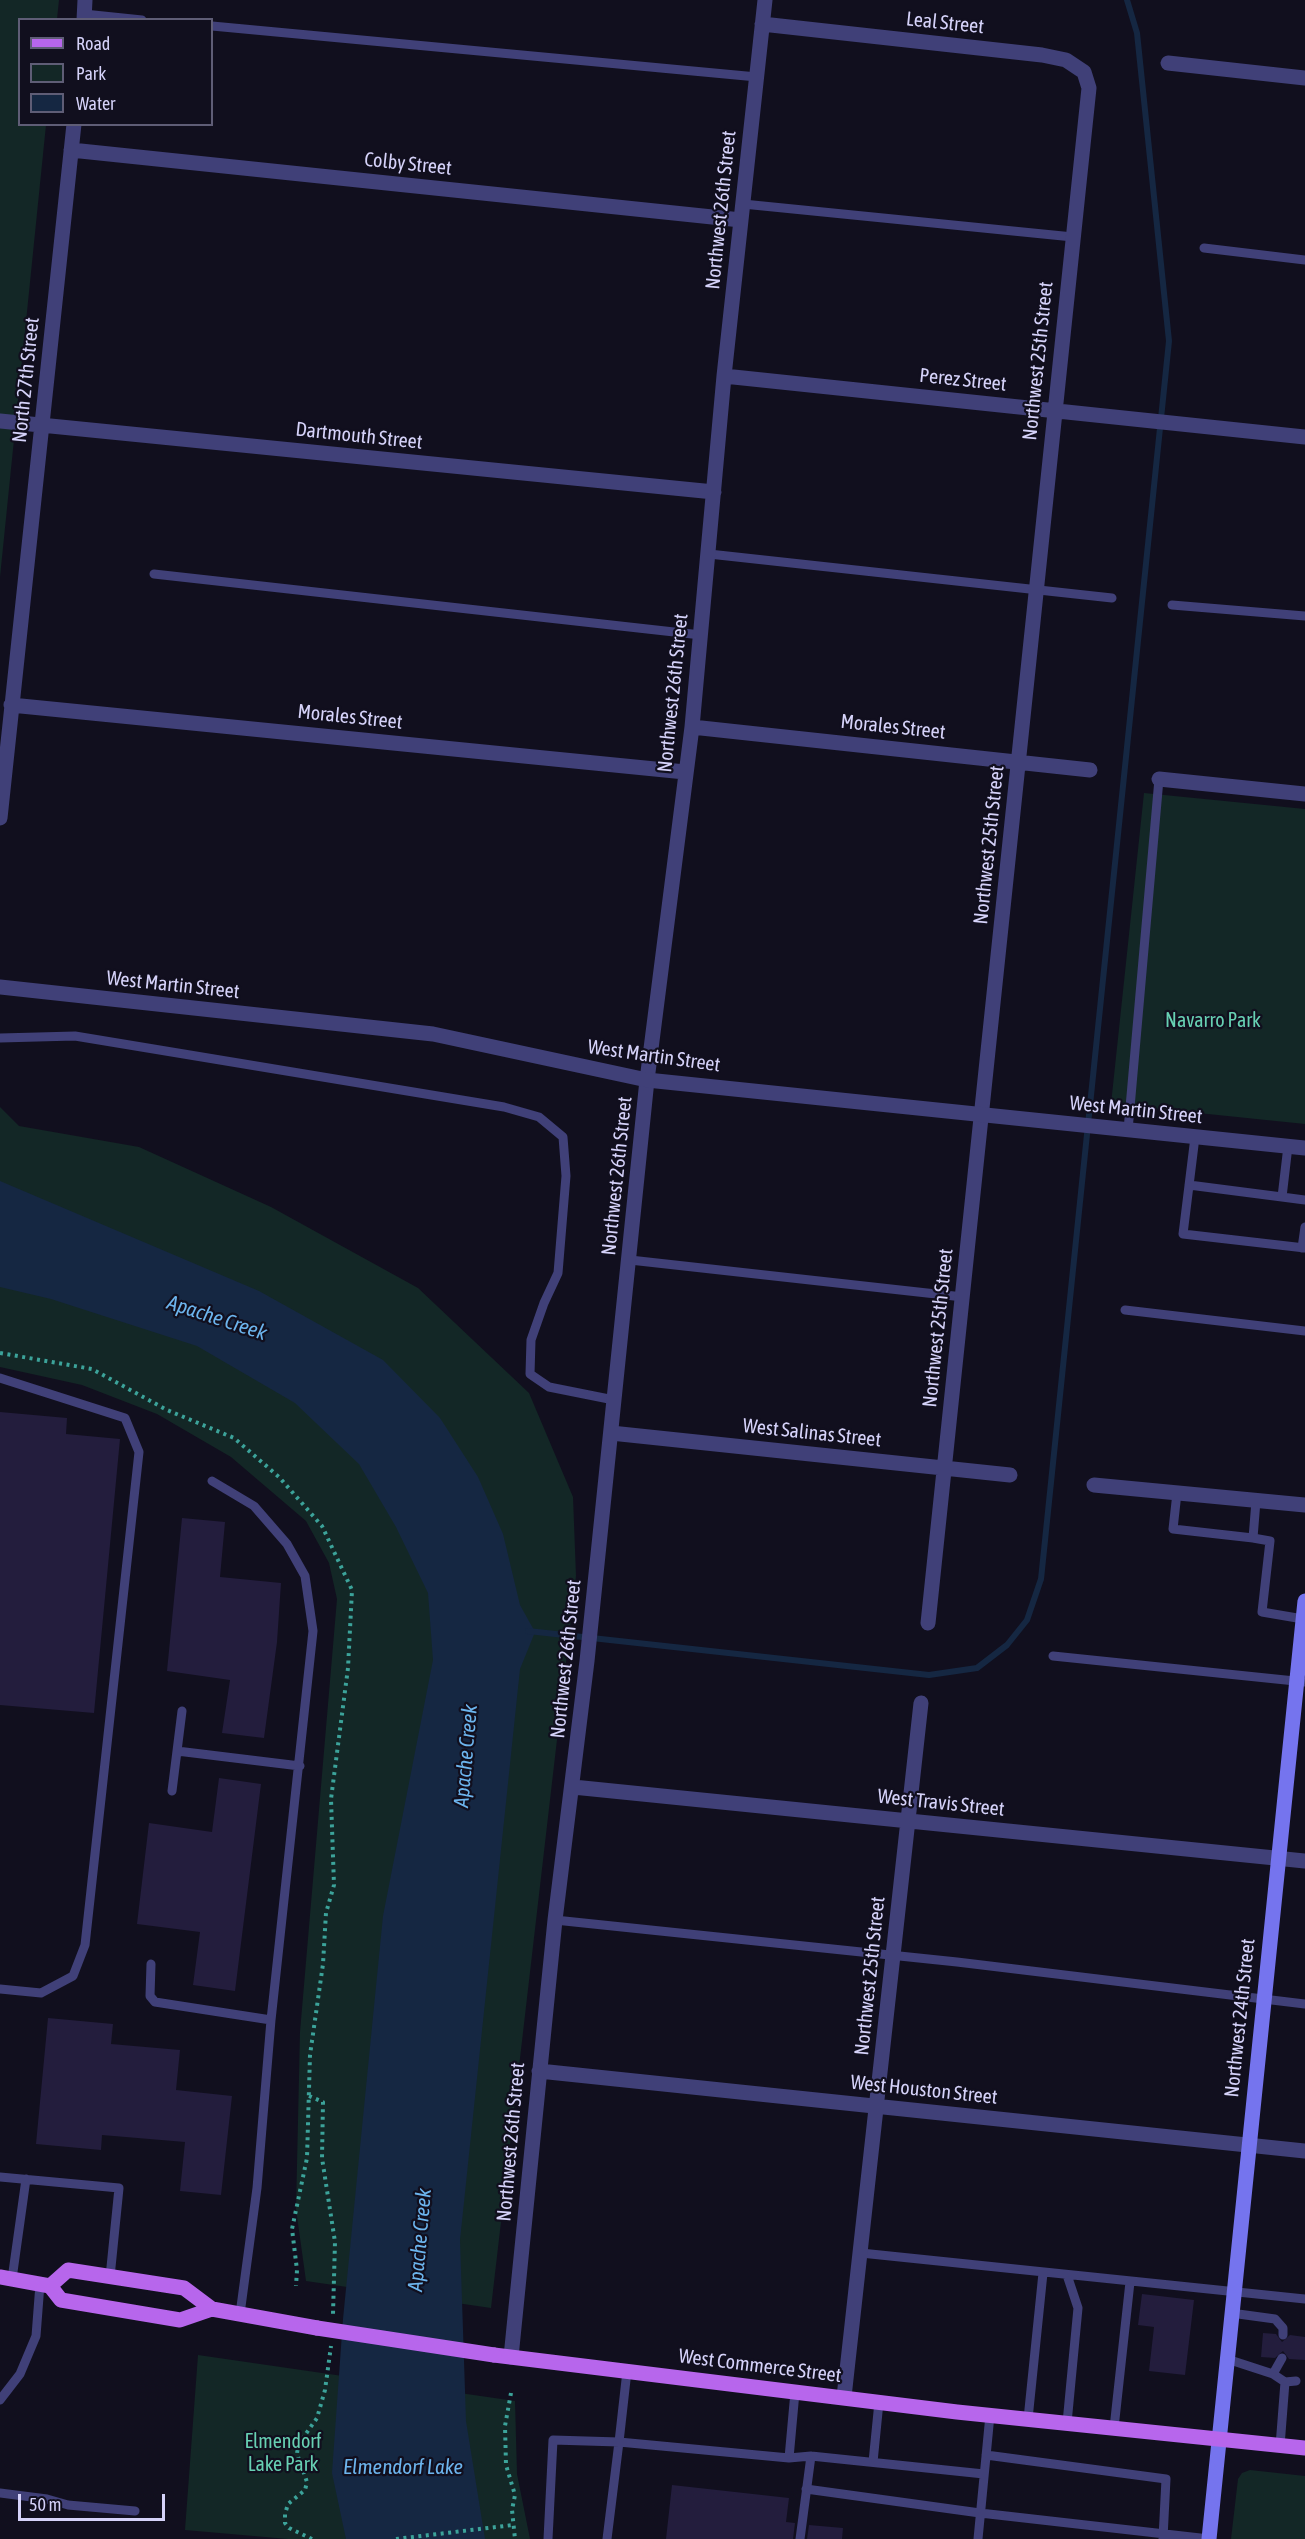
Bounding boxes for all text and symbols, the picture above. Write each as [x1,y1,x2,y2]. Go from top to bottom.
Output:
street label: Leal Street [905,7,985,39]
legend [18,18,213,126]
text: Road [76,33,110,54]
text: Park [76,63,106,84]
text: Water [76,93,115,114]
street label: Northwest 26th Street [701,129,741,291]
street label: Colby Street [363,147,453,181]
street label: Northwest 25th Street [1018,280,1058,442]
street label: North 27th Street [7,316,45,444]
street label: Perez Street [918,363,1008,397]
street label: Dartmouth Street [294,417,424,455]
street label: Northwest 26th Street [653,612,693,774]
street label: Morales Street [296,700,404,734]
street label: Morales Street [839,710,947,744]
street label: Northwest 25th Street [969,764,1009,926]
street label: West Martin Street [105,966,241,1004]
park label: Navarro Park [1165,1009,1261,1033]
street label: West Martin Street [586,1035,722,1077]
street label: West Martin Street [1068,1091,1204,1129]
street label: Northwest 26th Street [597,1095,637,1257]
street label: Northwest 25th Street [918,1247,958,1409]
water label: Apache Creek [164,1290,270,1346]
street label: West Salinas Street [742,1414,882,1452]
street label: Northwest 26th Street [546,1578,586,1740]
water label: Apache Creek [449,1703,483,1809]
street label: West Travis Street [876,1784,1006,1822]
street label: Northwest 25th Street [850,1895,890,2057]
street label: Northwest 24th Street [1220,1937,1260,2099]
street label: Northwest 26th Street [492,2061,530,2223]
street label: West Houston Street [849,2070,999,2110]
water label: Apache Creek [403,2187,437,2293]
street label: West Commerce Street [677,2344,843,2388]
park label: Elmendorf Lake Park [244,2430,322,2477]
water label: Elmendorf Lake [343,2454,463,2480]
scale bar [21,2482,168,2520]
text: 50 m [29,2494,61,2515]

